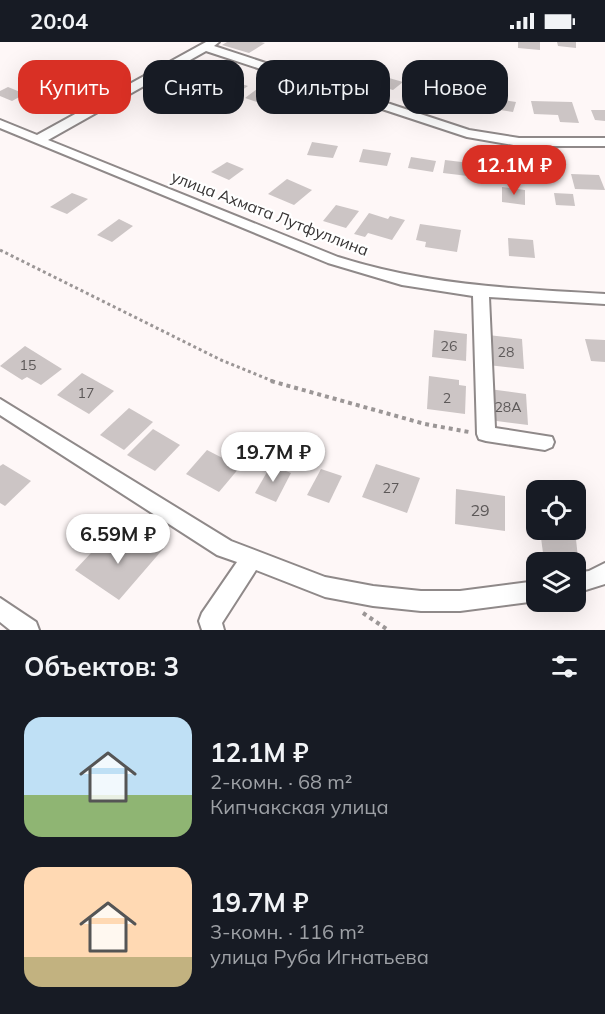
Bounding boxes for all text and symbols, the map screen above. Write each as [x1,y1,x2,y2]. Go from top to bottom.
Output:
text: 20:04 [30,7,88,35]
chip: Купить [18,60,131,114]
chip: Снять [143,60,244,114]
chip: Фильтры [256,60,390,114]
chip: Новое [402,60,508,114]
pin: 12.1M ₽ [459,145,569,196]
text: 12.1M ₽ [476,152,552,177]
street label: улица Ахмата Лутфуллина [168,166,372,260]
house number: 26 [441,337,457,355]
house number: 28 [498,343,514,361]
house number: 15 [20,356,36,374]
house number: 17 [78,384,94,402]
house number: 2 [443,389,451,407]
house number: 28А [494,398,522,416]
pin: 19.7M ₽ [218,432,328,483]
text: 19.7M ₽ [235,439,311,464]
house number: 27 [383,479,399,497]
map controls [526,480,586,612]
button: locate [526,480,586,540]
house number: 29 [470,500,490,520]
pin: 6.59M ₽ [63,514,173,565]
text: 6.59M ₽ [80,521,156,546]
button: layers [526,552,586,612]
text: Объектов: 3 [24,650,179,683]
icon: filters [548,650,581,683]
text: 12.1M ₽ [210,736,309,769]
icon: home [72,741,144,813]
text: 2-комн. · 68 m² [210,769,352,794]
text: Кипчакская улица [210,794,389,819]
text: 19.7M ₽ [210,886,309,919]
icon: home [72,891,144,963]
text: 3-комн. · 116 m² [210,919,364,944]
text: улица Руба Игнатьева [210,944,429,969]

